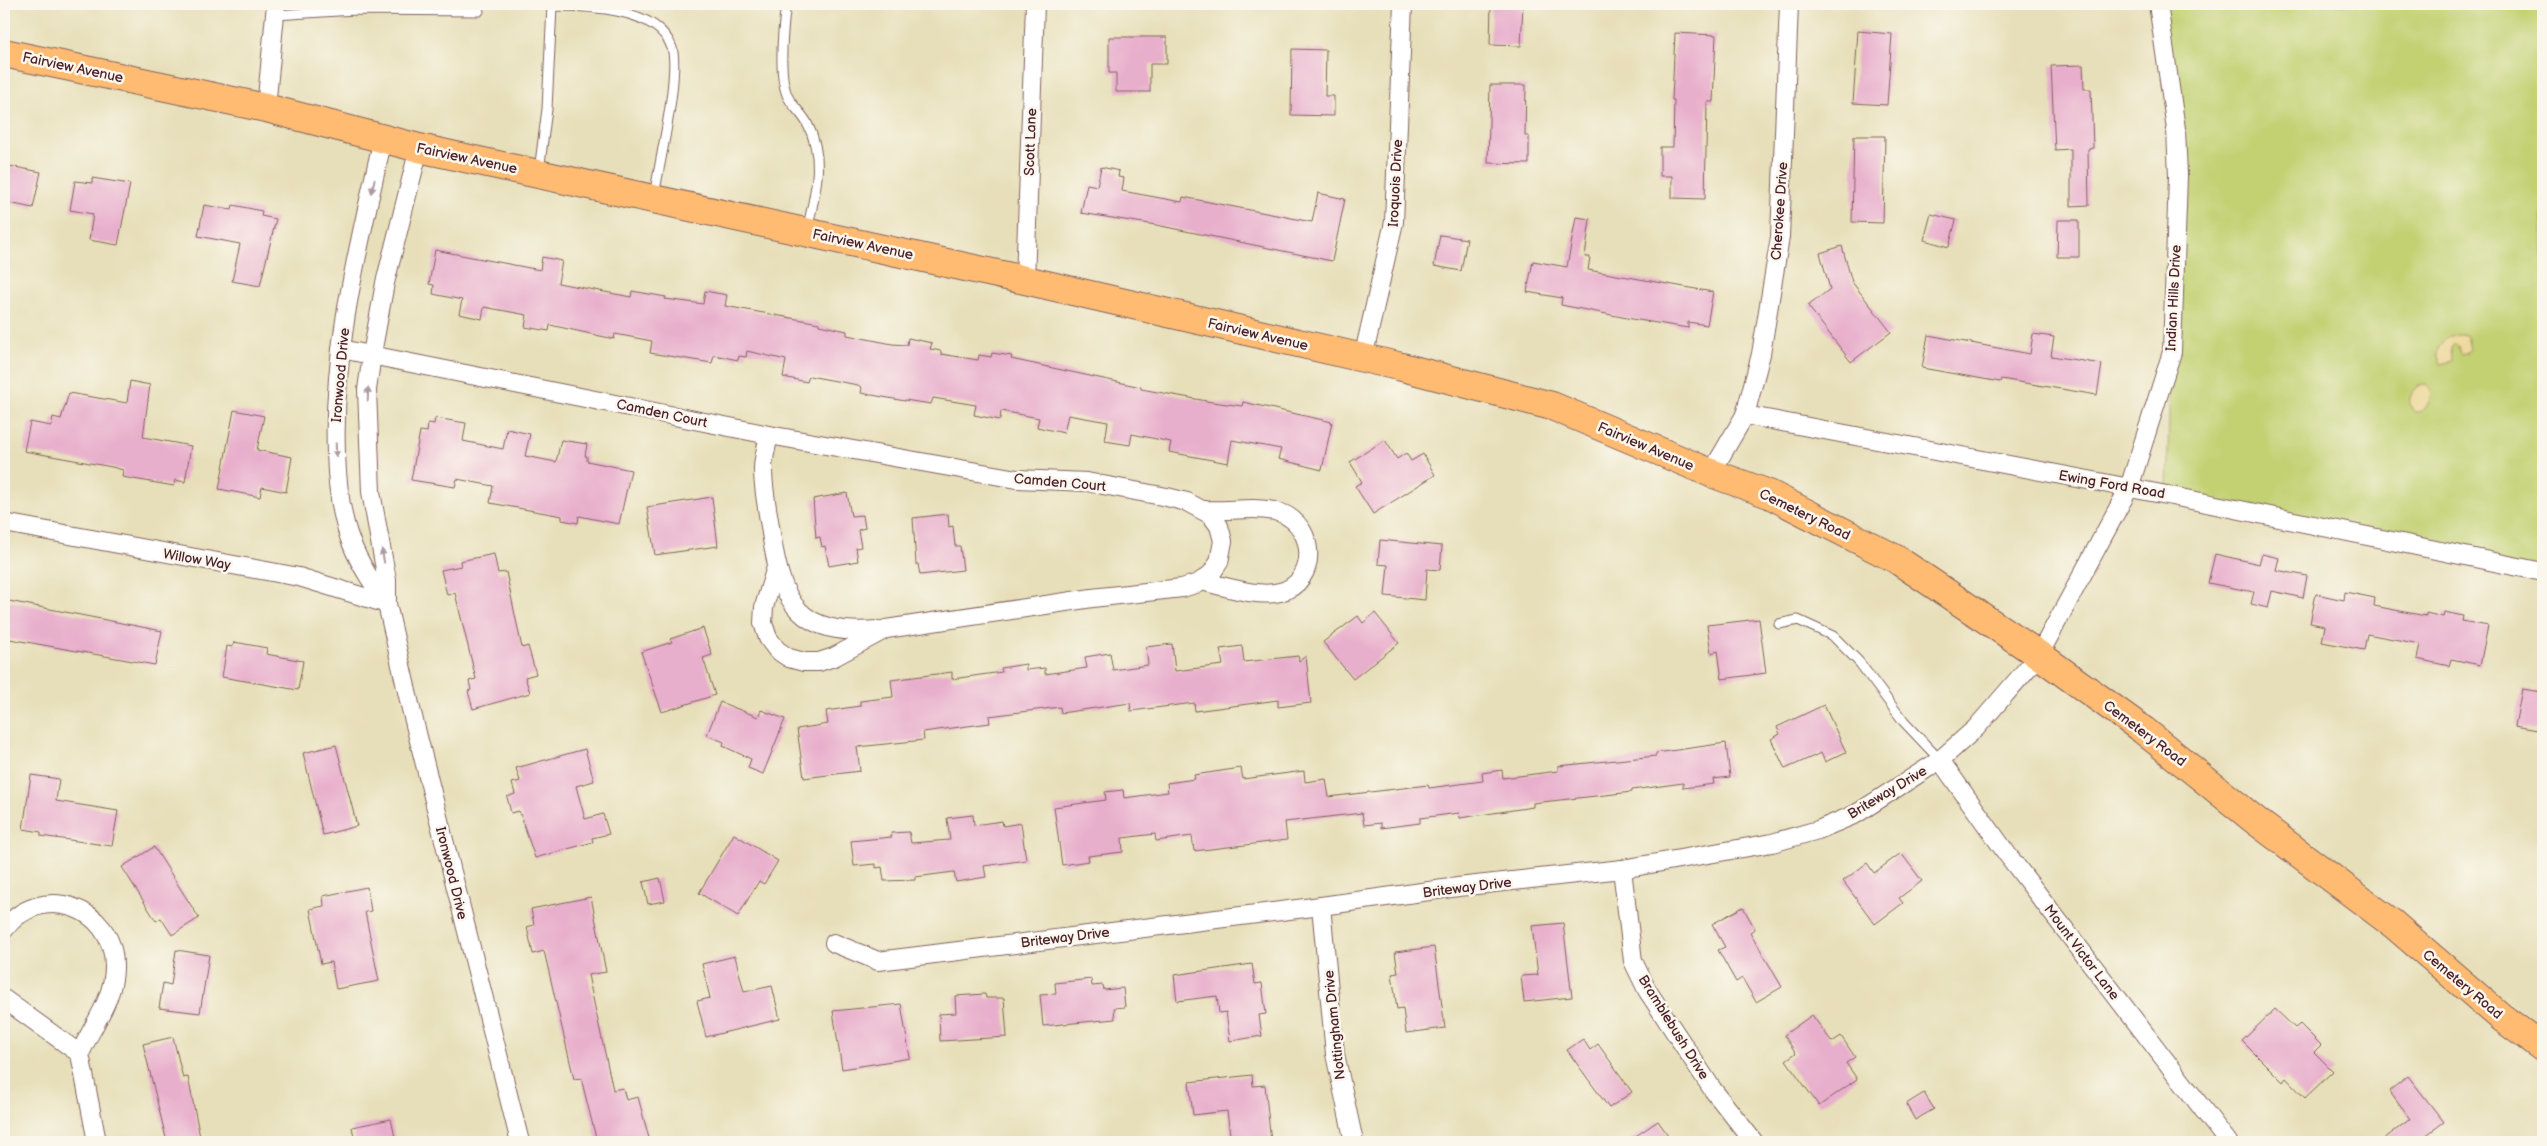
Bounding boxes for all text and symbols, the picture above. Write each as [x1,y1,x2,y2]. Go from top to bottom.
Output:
street label: Fairview Avenue [21,49,125,86]
street label: Scott Lane [1021,108,1040,176]
street label: Iroquois Drive [1385,139,1406,227]
street label: Fairview Avenue [415,140,519,177]
street label: Cherokee Drive [1768,161,1791,261]
one-way arrow [369,178,377,193]
street label: Fairview Avenue [811,226,915,263]
street label: Indian Hills Drive [2162,244,2185,352]
street label: Fairview Avenue [1206,315,1310,354]
street label: Ironwood Drive [328,327,353,423]
one-way arrow [364,386,372,402]
street label: Camden Court [615,396,710,432]
street label: Fairview Avenue [1595,419,1696,474]
one-way arrow [332,442,340,458]
street label: Ewing Ford Road [2057,467,2166,502]
street label: Camden Court [1013,470,1107,495]
street label: Cemetery Road [1757,485,1853,544]
street label: Willow Way [162,545,233,574]
one-way arrow [378,547,386,563]
street label: Cemetery Road [2100,697,2189,770]
street label: Briteway Drive [1845,762,1930,823]
street label: Ironwood Drive [432,825,471,921]
street label: Briteway Drive [1422,874,1512,901]
street label: Mount Victor Lane [2040,901,2123,1003]
street label: Briteway Drive [1020,924,1110,951]
street label: Cemetery Road [2419,946,2506,1023]
street label: Nottingham Drive [1320,969,1349,1081]
street label: Bramblebush Drive [1635,972,1713,1083]

